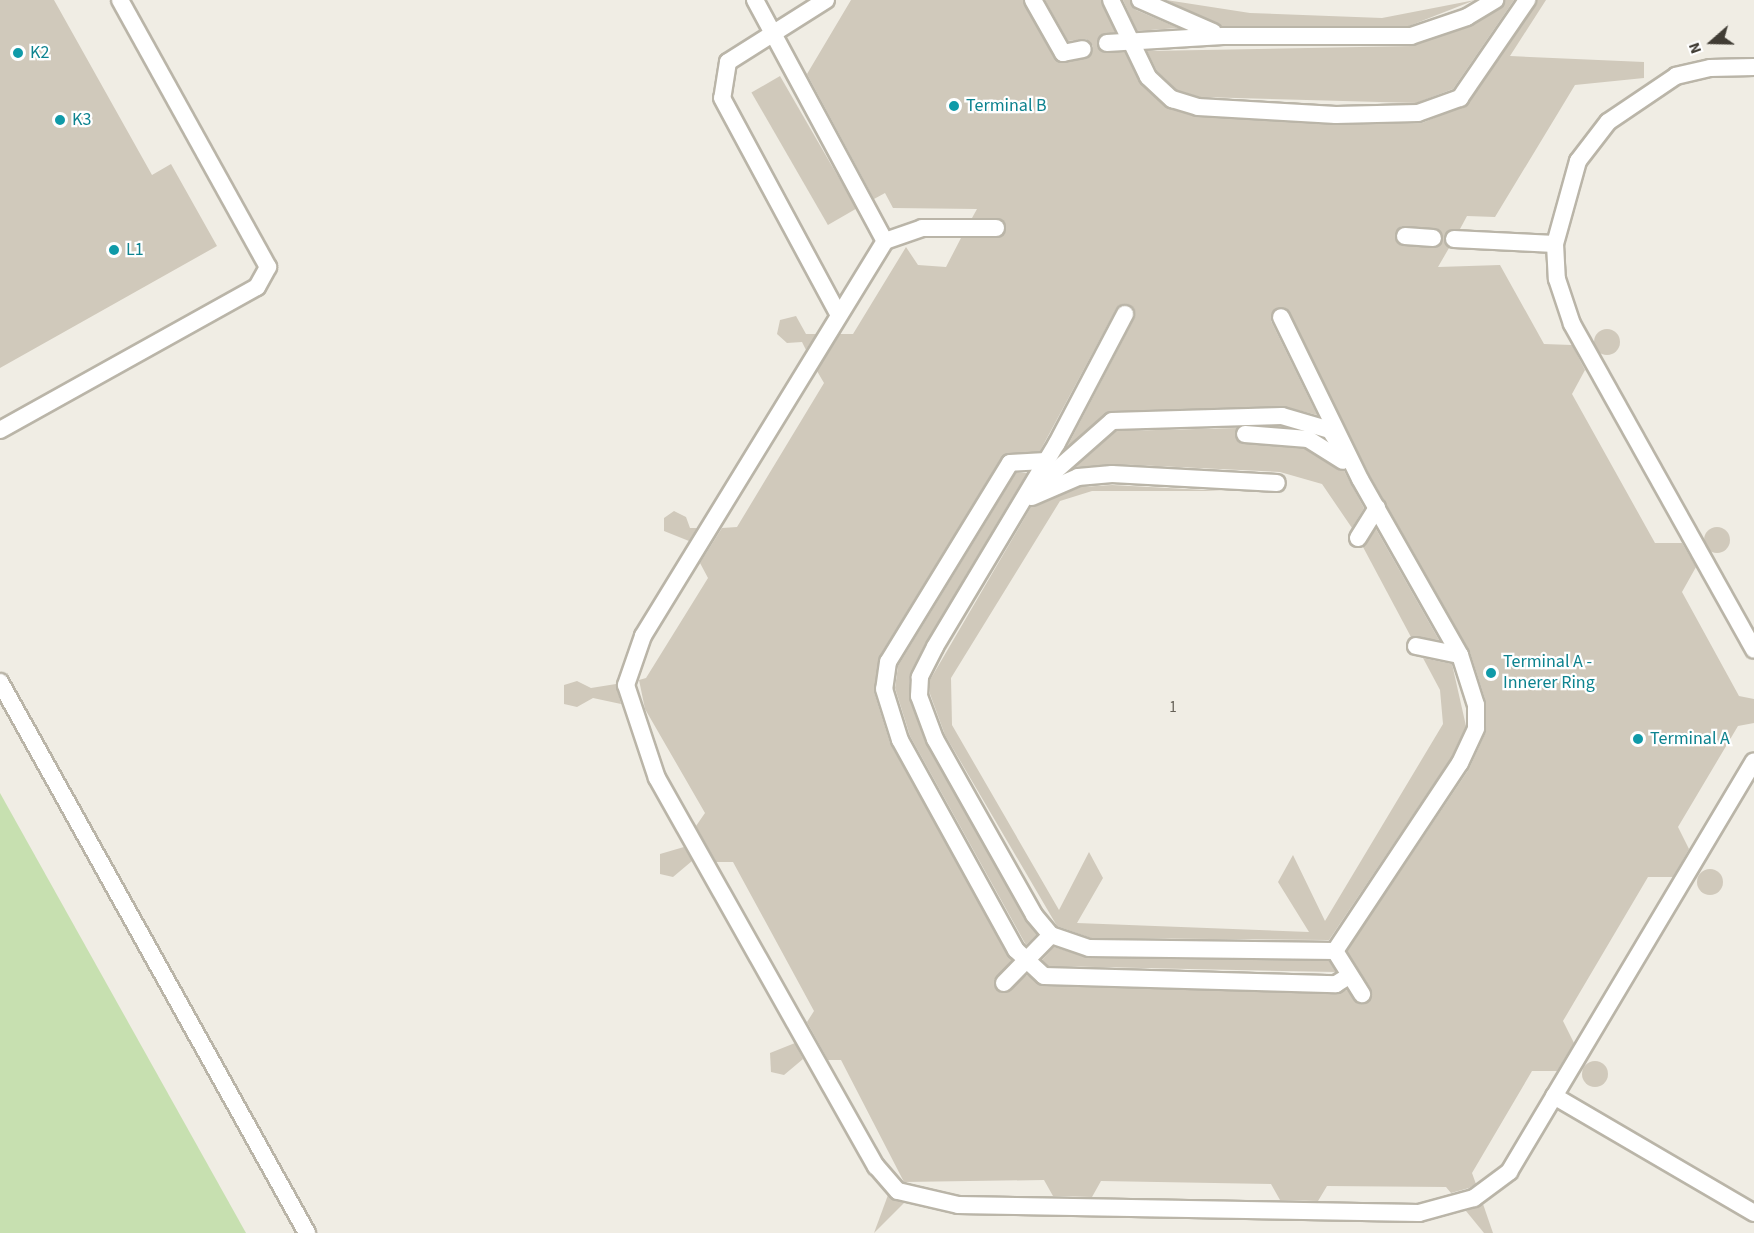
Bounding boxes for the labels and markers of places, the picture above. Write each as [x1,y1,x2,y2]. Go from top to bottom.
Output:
place label: K2 [30,42,49,64]
marker: K2 [11,46,25,60]
place label: Terminal B [966,95,1047,117]
marker: Terminal B [947,99,961,113]
place label: K3 [72,109,91,131]
marker: K3 [53,113,67,127]
place label: L1 [126,239,144,261]
marker: L1 [107,243,121,257]
place label: Terminal A - Innerer Ring [1503,652,1595,694]
marker: Terminal A - Innerer Ring [1484,666,1498,680]
place label: Terminal A [1650,728,1730,750]
marker: Terminal A [1631,732,1645,746]

